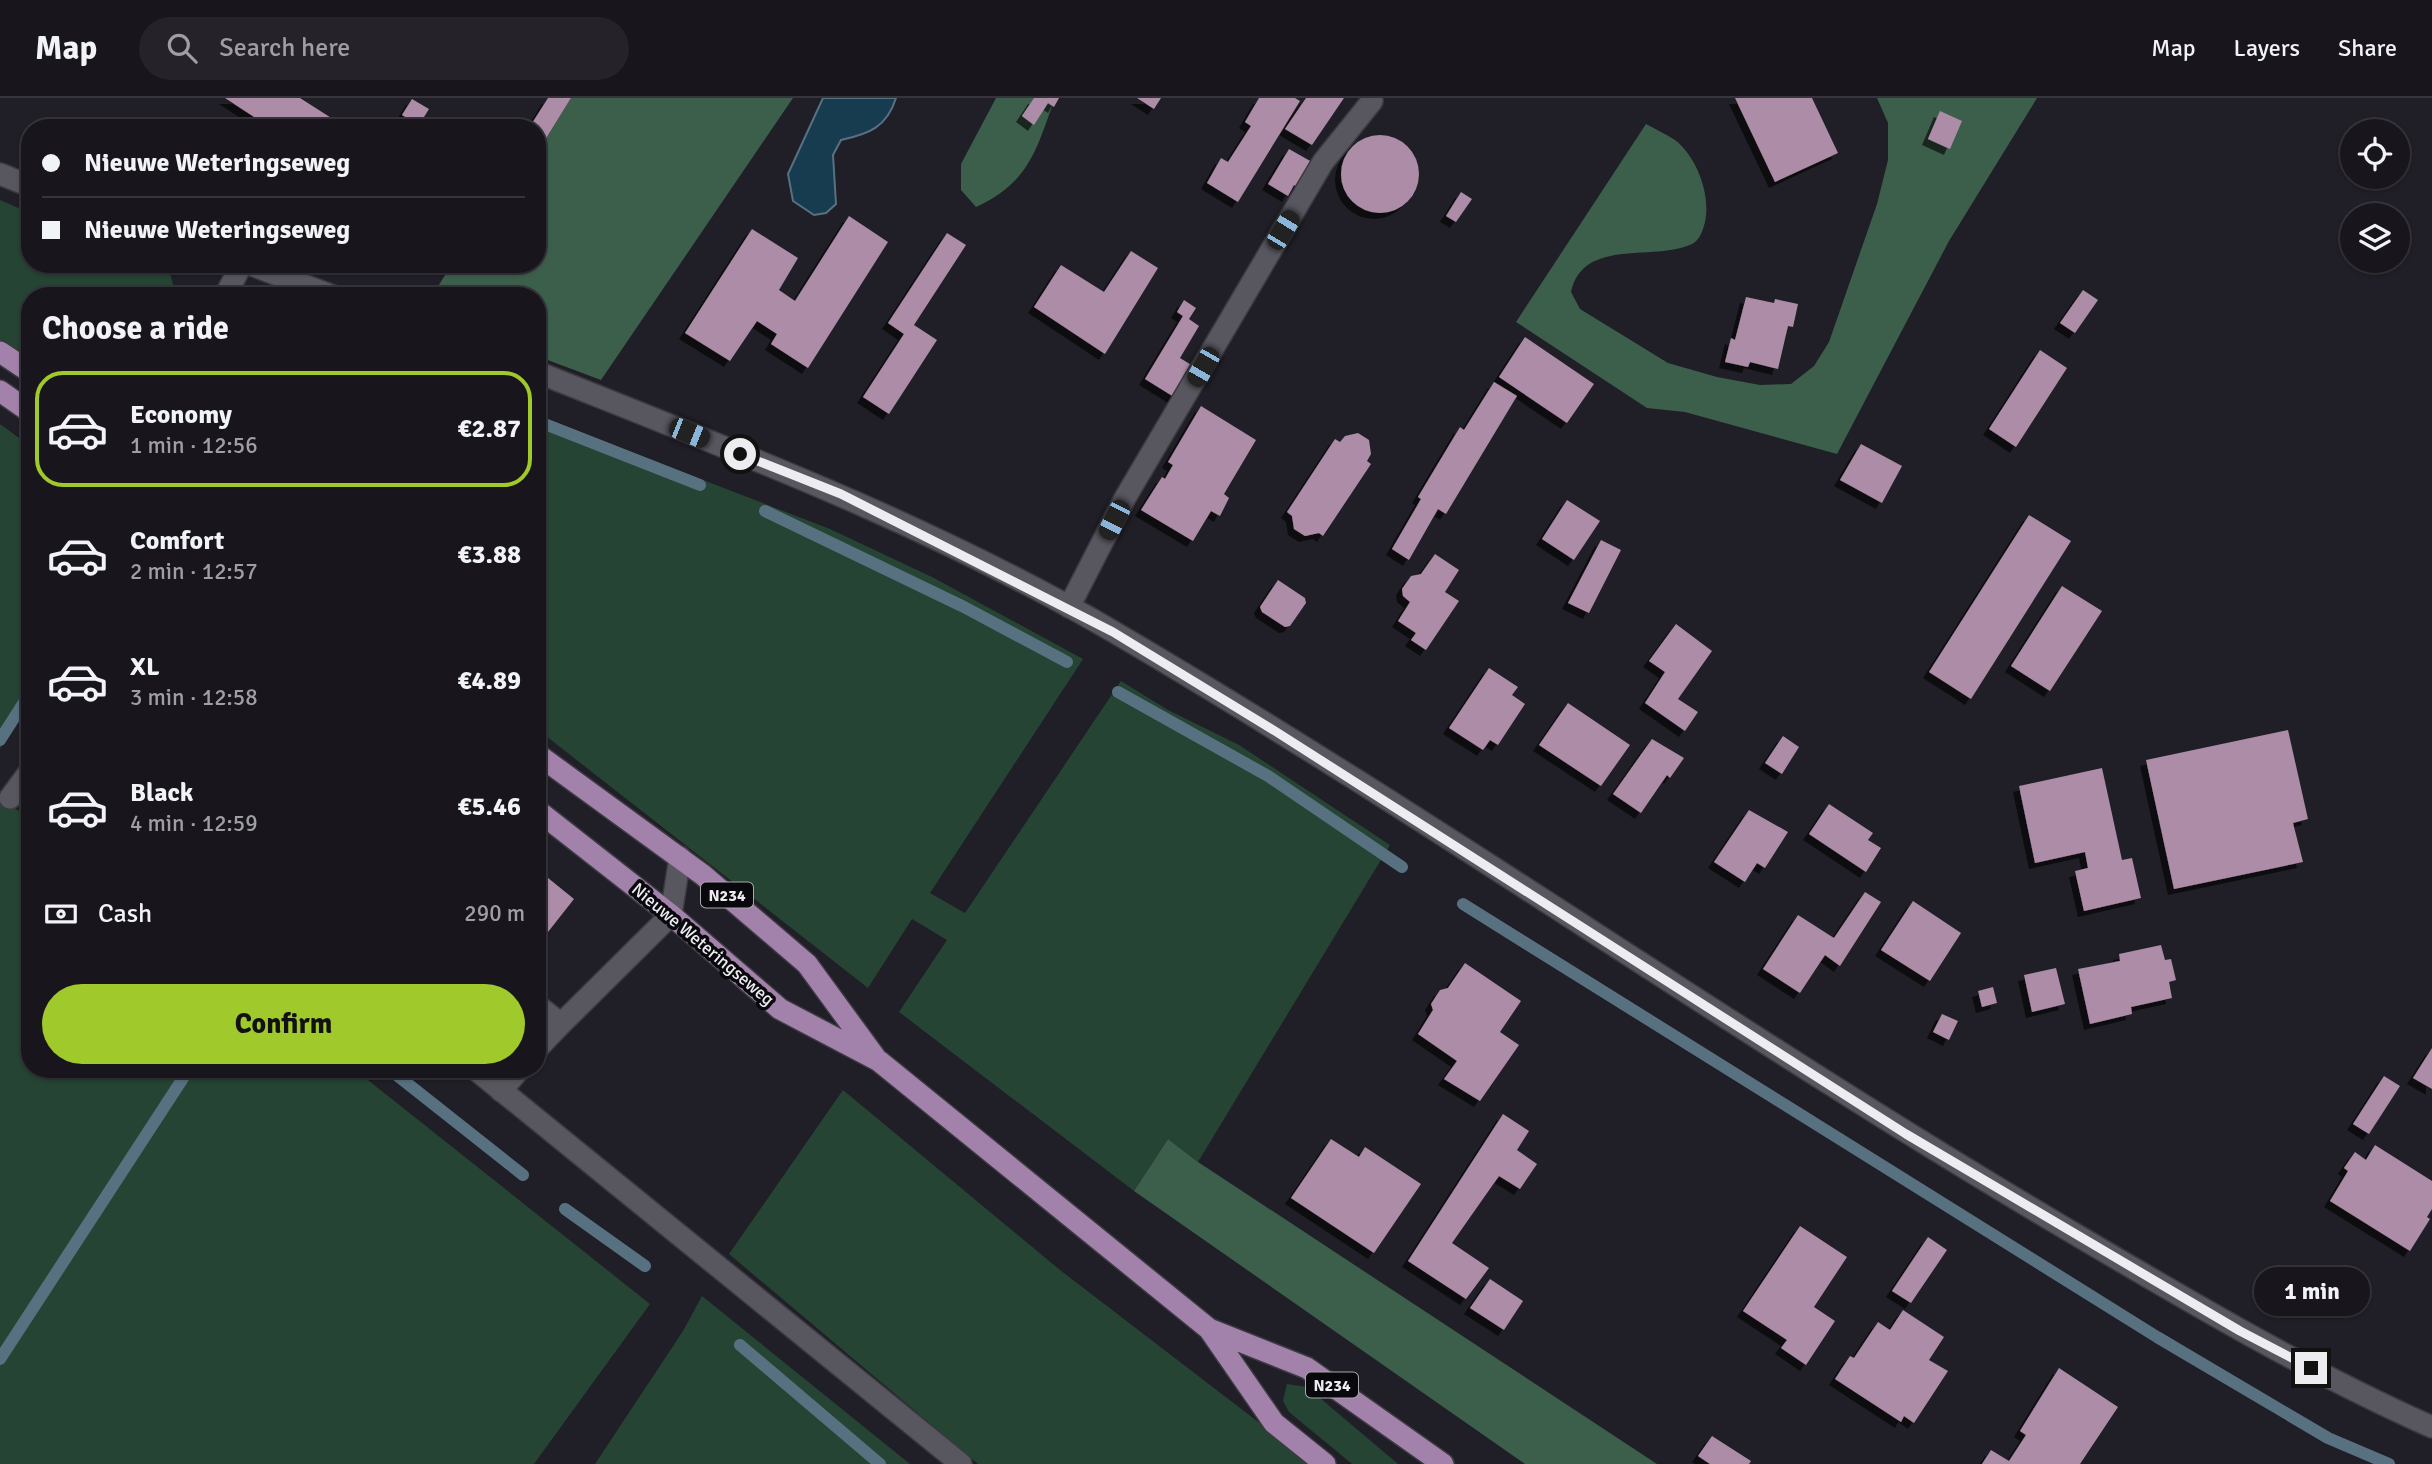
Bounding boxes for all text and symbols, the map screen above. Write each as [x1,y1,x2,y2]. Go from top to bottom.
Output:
search box [139,17,629,80]
text: Map [35,28,97,69]
icon: search [163,29,201,67]
text: Search here [219,32,350,64]
text: Map [2151,33,2196,63]
text: Layers [2234,33,2300,63]
text: Share [2338,33,2397,63]
map controls [2340,119,2410,273]
button: locate [2340,119,2410,189]
text: Nieuwe Weteringseweg [84,147,350,179]
button: layers [2340,203,2410,273]
car [1264,207,1303,253]
text: Nieuwe Weteringseweg [84,214,350,246]
text: Choose a ride [42,309,229,348]
car [1184,344,1223,390]
icon: car [46,398,109,461]
text: Economy [130,399,232,431]
text: €2.87 [457,413,521,445]
car [666,415,713,451]
text: 1 min · 12:56 [130,431,258,460]
route start [724,438,756,470]
car [1096,497,1133,543]
icon: car [46,524,109,587]
text: Comfort [130,525,224,557]
text: €3.88 [457,539,521,571]
text: 2 min · 12:57 [130,557,258,586]
icon: car [46,650,109,713]
text: XL [130,651,160,683]
text: €4.89 [457,665,521,697]
text: 3 min · 12:58 [130,683,258,712]
icon: car [46,776,109,839]
text: Black [130,777,193,809]
text: €5.46 [457,791,521,823]
text: 4 min · 12:59 [130,809,258,838]
street label: Nieuwe Weteringseweg [627,878,779,1010]
road number: N234 [701,882,753,908]
icon: cash [42,895,80,933]
text: Cash [98,898,152,930]
text: 290 m [464,899,525,928]
button: Confirm [42,984,525,1064]
callout: 1 min [2253,1266,2369,1316]
text: 1 min [2284,1277,2340,1306]
route end [2295,1352,2327,1384]
road number: N234 [1306,1372,1358,1398]

